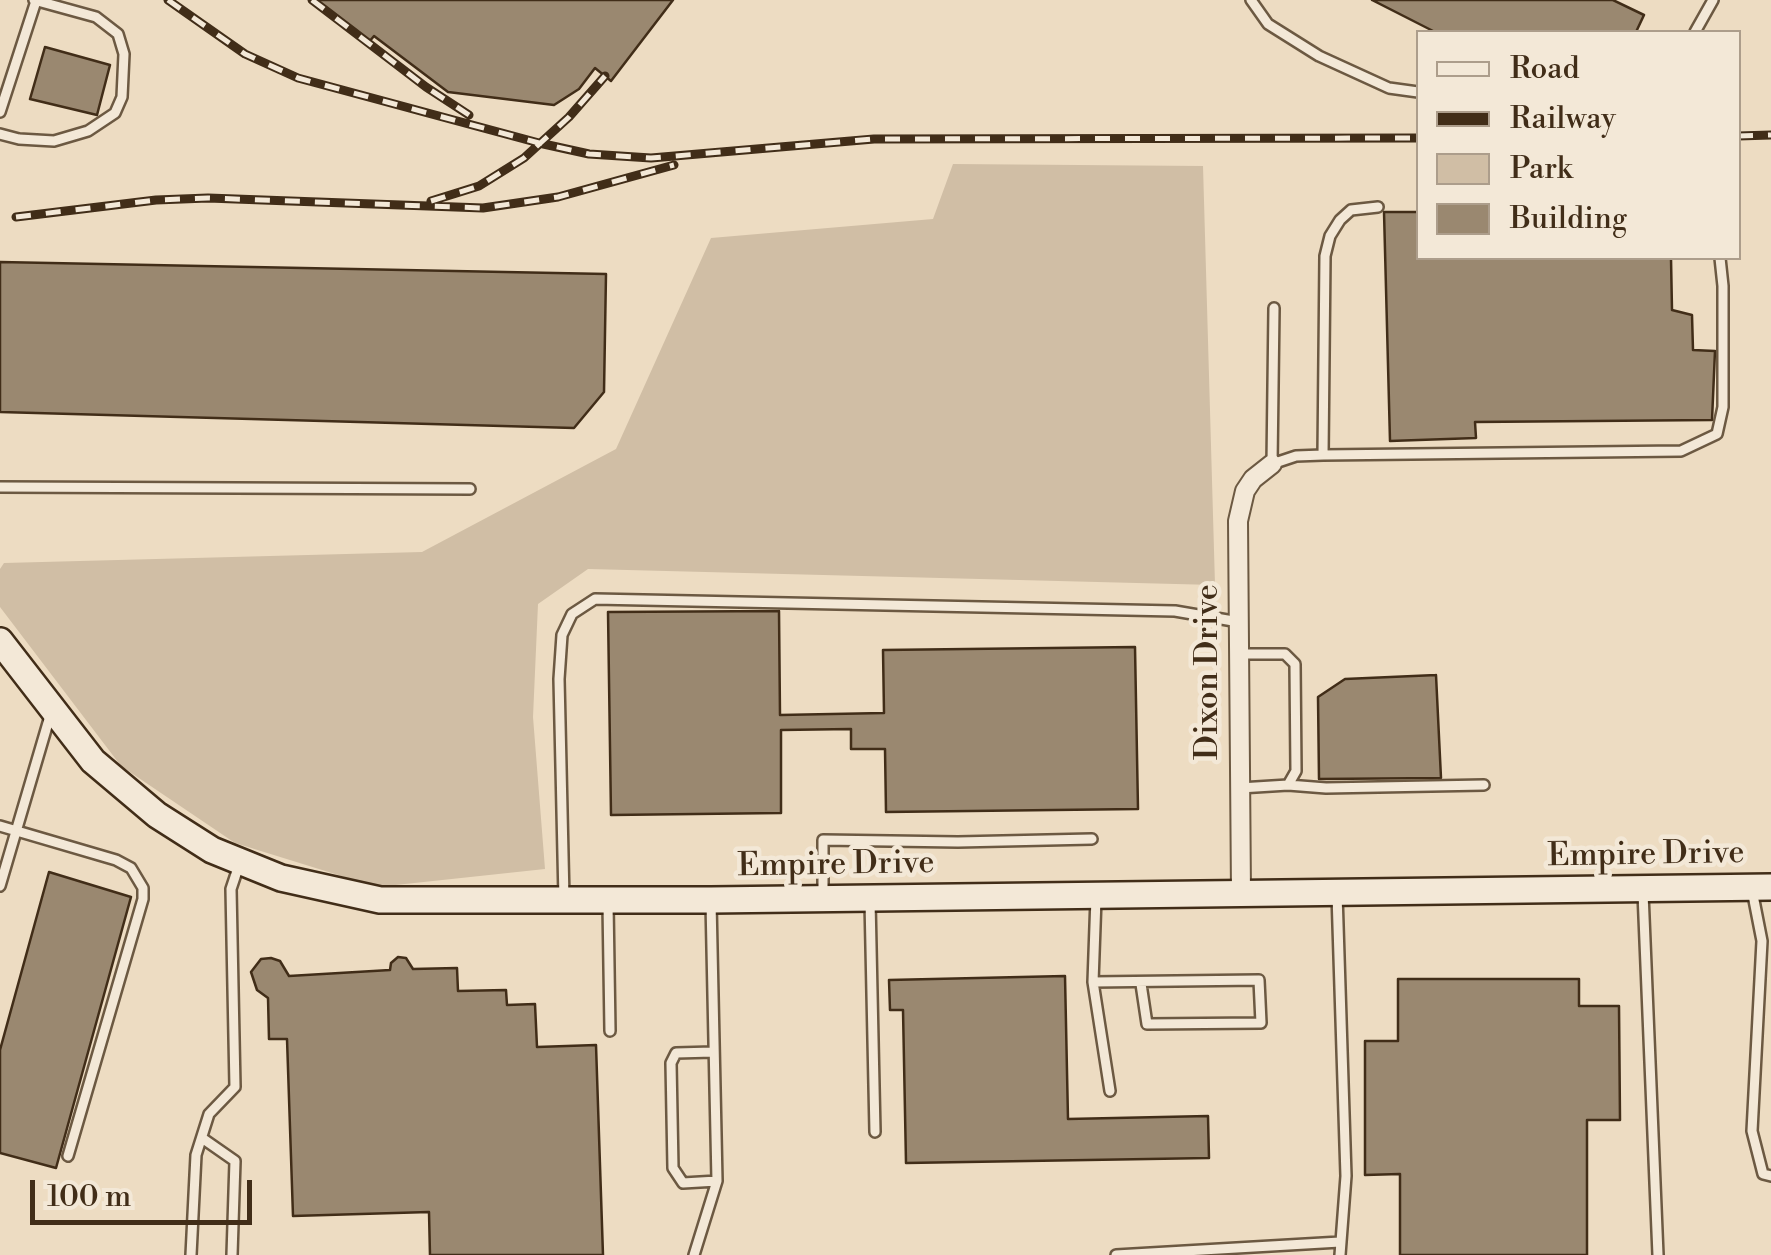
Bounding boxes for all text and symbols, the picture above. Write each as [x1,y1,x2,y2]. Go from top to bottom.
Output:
legend [1416,30,1741,260]
text: Road [1510,50,1580,88]
text: Railway [1510,100,1616,138]
text: Park [1510,150,1572,188]
text: Building [1510,200,1627,238]
street label: Dixon Drive [1190,584,1228,760]
street label: Empire Drive [1547,835,1745,877]
street label: Empire Drive [737,845,935,887]
scale bar [35,1160,258,1222]
text: 100 m [47,1178,131,1216]

